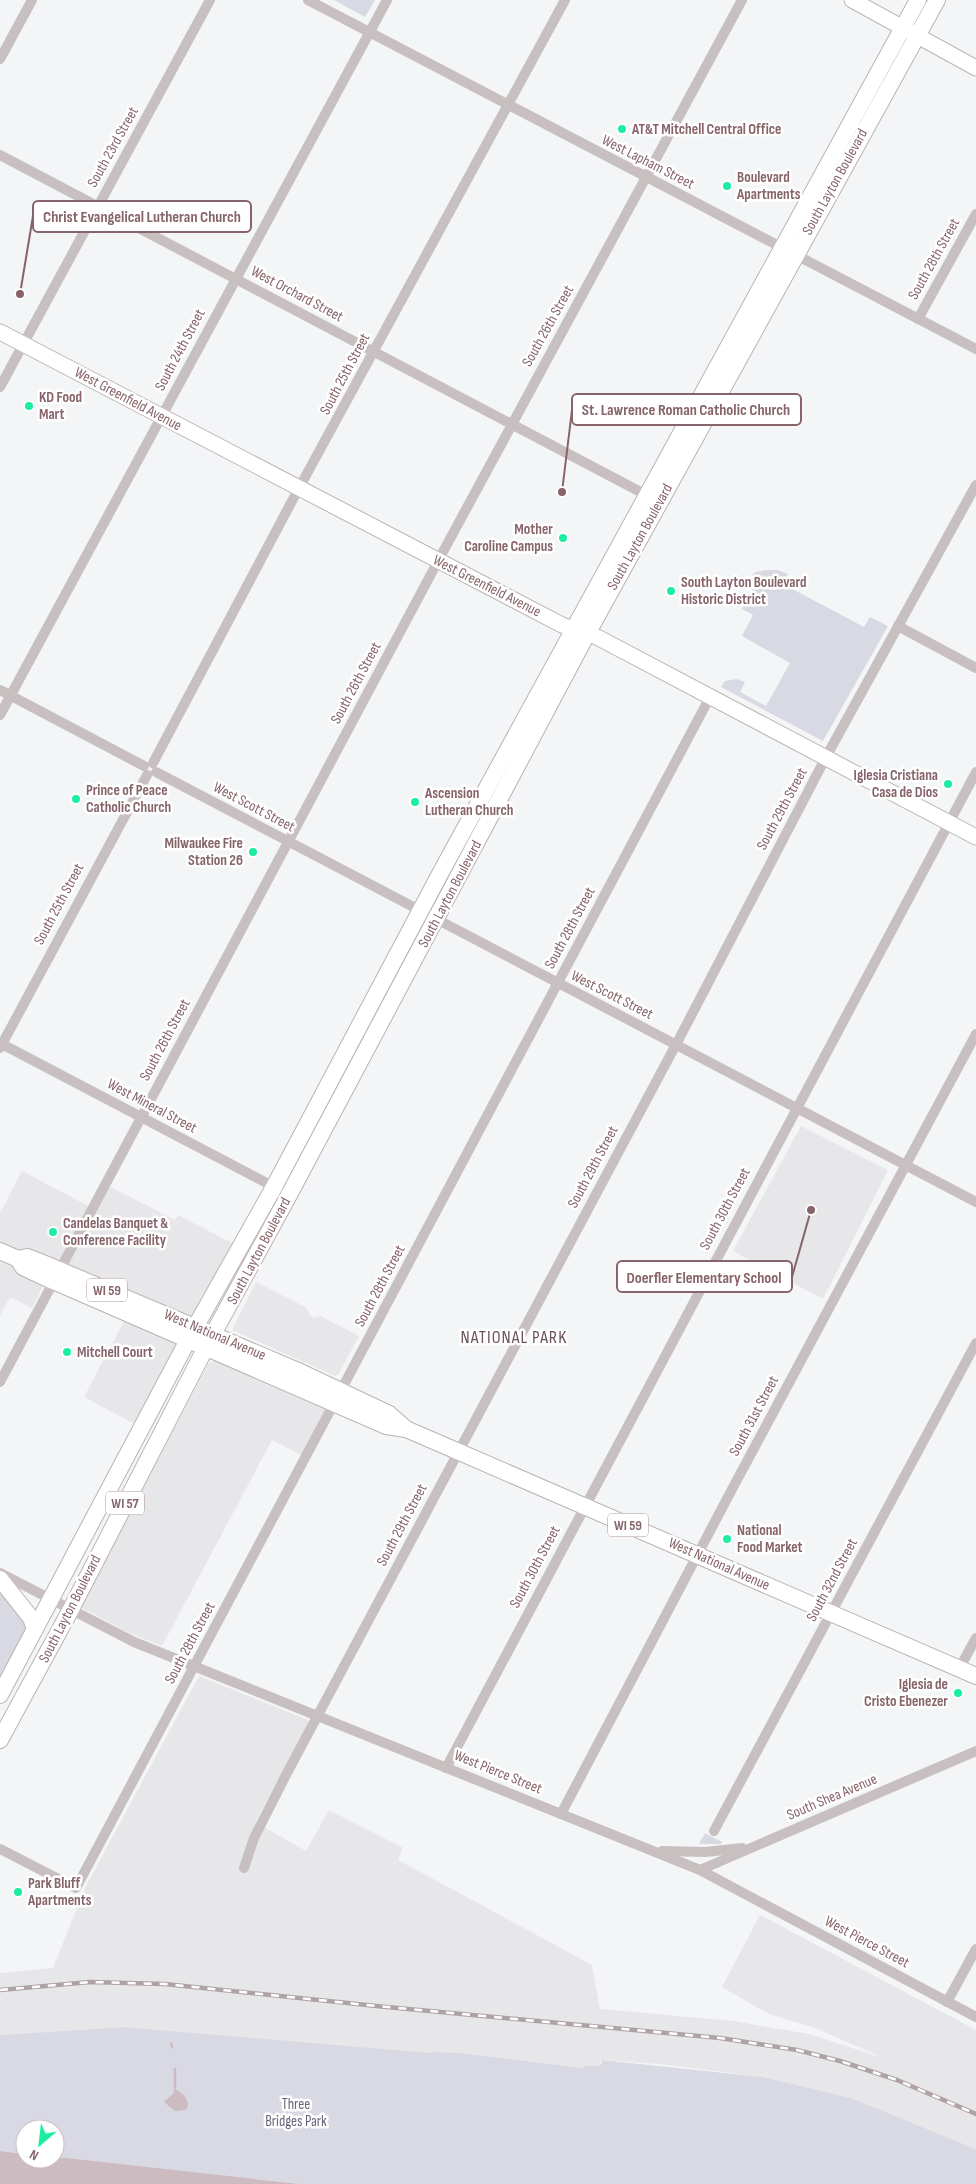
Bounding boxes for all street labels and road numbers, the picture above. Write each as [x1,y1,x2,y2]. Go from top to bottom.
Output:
street label: South 23rd Street [83,103,143,191]
street label: South Layton Boulevard [798,126,872,238]
street label: West Lapham Street [599,131,698,194]
street label: South 28th Street [904,215,964,303]
street label: West Orchard Street [248,262,347,327]
street label: South 26th Street [518,282,578,370]
street label: South 24th Street [151,306,210,394]
street label: South 25th Street [316,330,375,418]
street label: West Greenfield Avenue [71,363,185,435]
street label: South Layton Boulevard [603,481,677,593]
street label: West Greenfield Avenue [430,551,544,621]
street label: South 26th Street [326,638,386,727]
street label: South 29th Street [752,764,812,853]
street label: West Scott Street [210,778,298,837]
street label: South Layton Boulevard [414,837,486,951]
street label: South 25th Street [30,860,89,948]
street label: South 28th Street [540,883,600,972]
street label: West Scott Street [568,966,657,1024]
street label: South 26th Street [135,995,195,1084]
street label: West Mineral Street [104,1074,200,1138]
street label: South 29th Street [563,1122,623,1211]
street label: South 30th Street [695,1164,755,1253]
street label: South Layton Boulevard [223,1194,295,1308]
street label: South 28th Street [350,1241,410,1330]
road number: WI 59 [87,1278,127,1302]
street label: West National Avenue [161,1305,269,1365]
street label: South 31st Street [725,1372,783,1459]
street label: South 29th Street [372,1480,432,1569]
road number: WI 57 [106,1492,144,1515]
road number: WI 59 [608,1514,648,1536]
street label: South 30th Street [505,1522,565,1611]
street label: West National Avenue [665,1533,773,1595]
street label: South 32nd Street [802,1535,862,1625]
street label: South Layton Boulevard [35,1552,105,1666]
street label: South 28th Street [160,1598,220,1687]
street label: West Pierce Street [451,1746,545,1798]
street label: South Shea Avenue [784,1769,880,1825]
street label: West Pierce Street [821,1912,913,1972]

